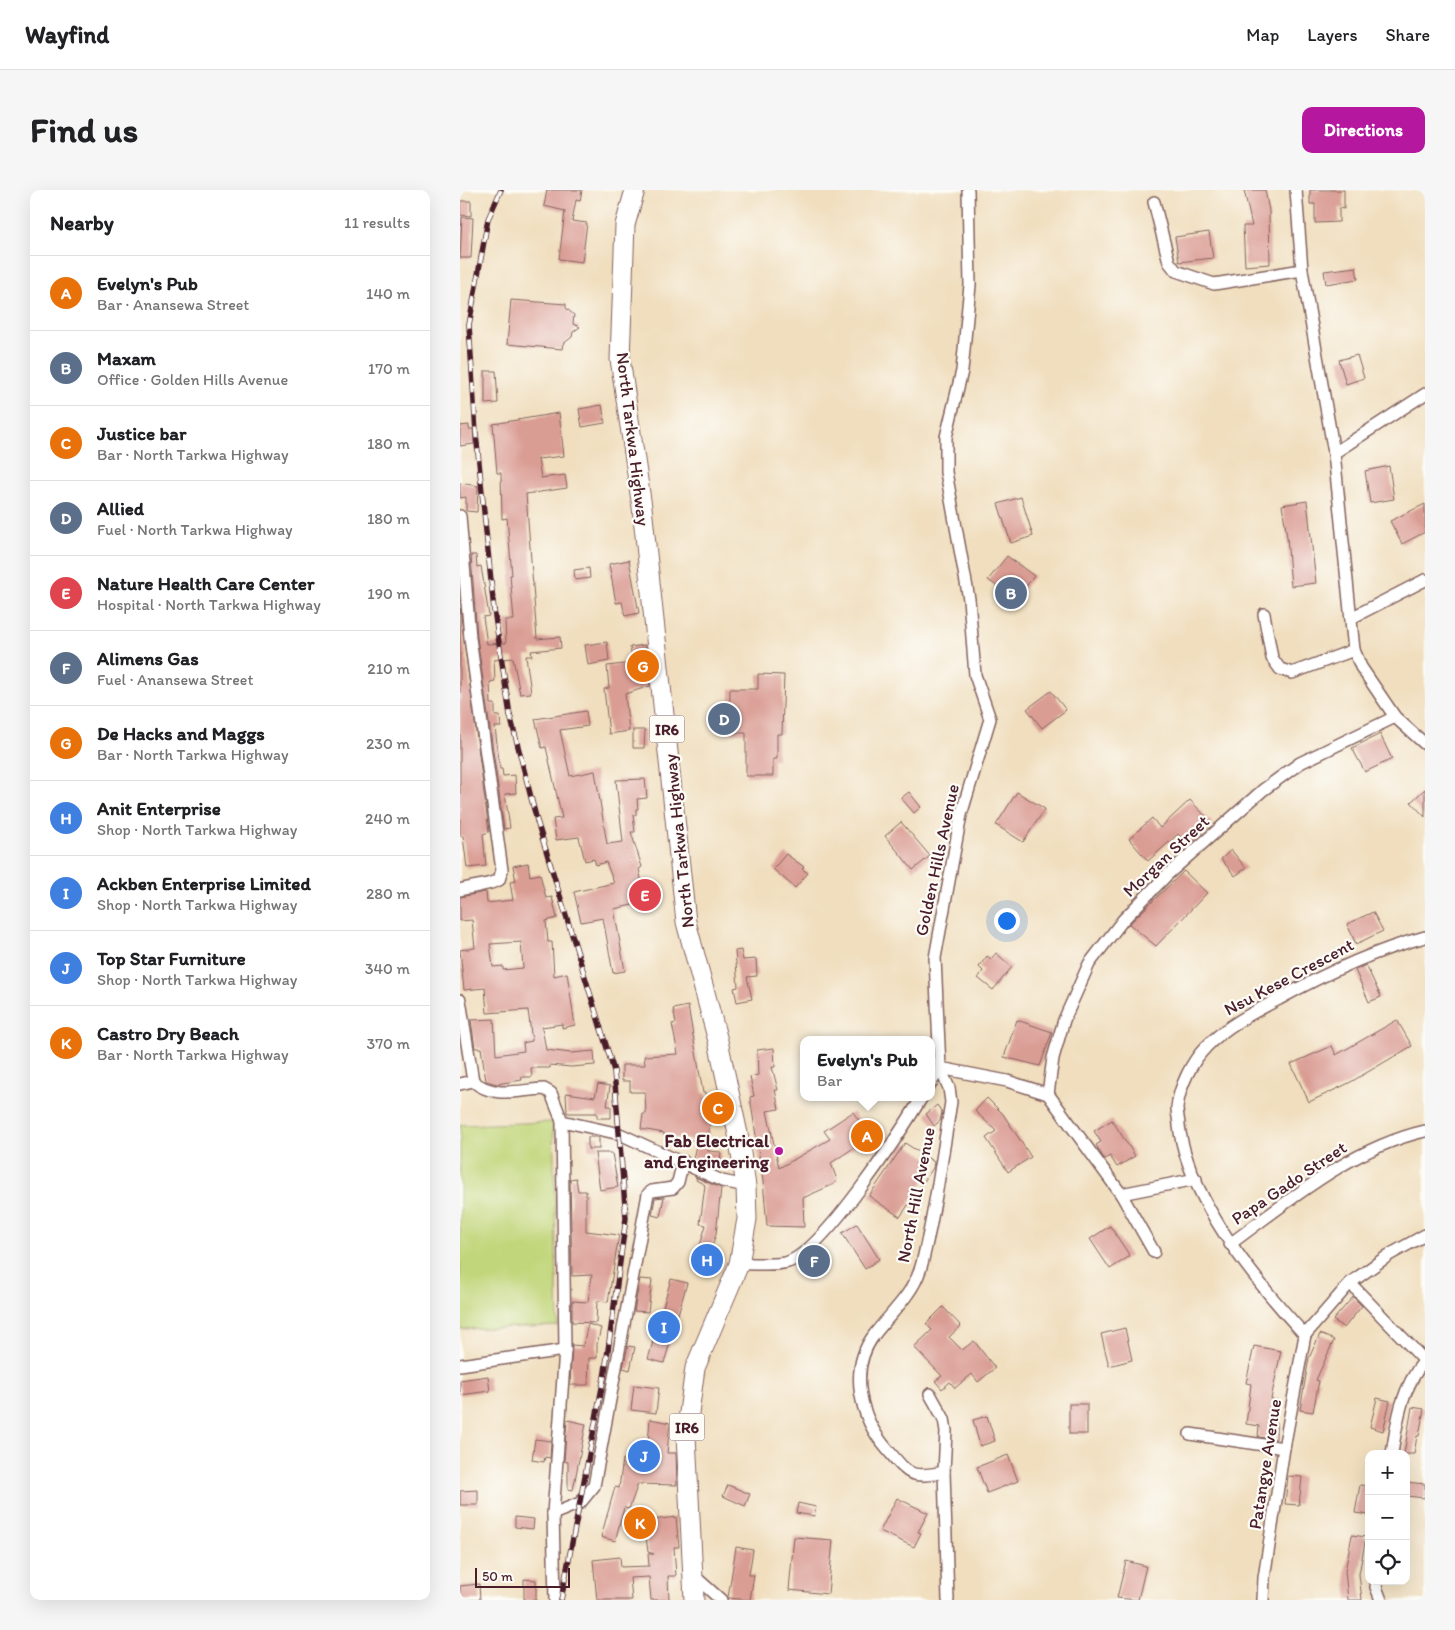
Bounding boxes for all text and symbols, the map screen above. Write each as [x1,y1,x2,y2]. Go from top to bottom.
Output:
text: Wayfind [25,20,109,49]
text: Map [1246,24,1279,46]
text: Layers [1307,24,1357,46]
text: Share [1385,24,1430,46]
button: Directions [1302,107,1425,153]
text: Find us [30,109,138,151]
text: Nearby [50,210,114,235]
text: 11 results [344,213,410,232]
text: Evelyn's Pub [97,272,198,295]
text: A [61,284,71,303]
text: 140 m [366,284,410,303]
text: Bar · Anansewa Street [97,295,249,314]
text: Maxam [97,347,156,370]
street label: North Tarkwa Highway [611,351,655,528]
text: B [61,359,71,378]
text: 170 m [368,359,410,378]
text: Office · Golden Hills Avenue [97,370,288,389]
text: Justice bar [97,422,186,445]
text: C [61,434,71,453]
text: 180 m [367,434,410,453]
text: Bar · North Tarkwa Highway [97,445,289,464]
text: Allied [97,497,144,520]
text: D [61,509,71,528]
text: 180 m [367,509,410,528]
text: Fuel · North Tarkwa Highway [97,520,293,539]
text: Nature Health Care Center [97,572,315,595]
pin: B [995,574,1027,612]
text: E [62,584,70,603]
text: 190 m [367,584,410,603]
text: Hospital · North Tarkwa Highway [97,595,321,614]
text: Alimens Gas [97,647,199,670]
pin: G [627,647,659,685]
text: F [62,659,70,678]
text: 210 m [367,659,410,678]
text: Fuel · Anansewa Street [97,670,253,689]
pin: D [708,700,740,738]
road number: IR6 [650,716,684,742]
text: De Hacks and Maggs [97,722,265,745]
text: G [60,734,72,753]
text: 230 m [366,734,410,753]
text: Bar · North Tarkwa Highway [97,745,289,764]
street label: North Tarkwa Highway [659,752,699,929]
street label: Golden Hills Avenue [910,782,964,938]
text: Anit Enterprise [97,797,221,820]
text: H [60,809,72,828]
text: 240 m [365,809,410,828]
street label: Morgan Street [1118,810,1214,902]
text: Shop · North Tarkwa Highway [97,820,297,839]
text: Ackben Enterprise Limited [97,872,311,895]
pin: E [629,876,661,914]
text: I [63,884,69,903]
text: 280 m [366,884,410,903]
text: Shop · North Tarkwa Highway [97,895,297,914]
your location [994,908,1020,934]
street label: Nsu Kese Crescent [1220,933,1358,1020]
text: Top Star Furniture [97,947,246,970]
text: J [62,959,70,978]
text: 340 m [365,959,410,978]
text: Shop · North Tarkwa Highway [97,970,297,989]
text: Castro Dry Beach [97,1022,239,1045]
text: K [61,1034,71,1053]
text: 370 m [366,1034,410,1053]
popup [800,1036,935,1101]
text: Bar · North Tarkwa Highway [97,1045,289,1064]
text: Evelyn's Pub [817,1048,918,1071]
text: Bar [817,1071,842,1090]
pin: C [702,1089,734,1127]
pin: A [851,1117,883,1155]
street label: North Hill Avenue [892,1125,940,1265]
place label: Fab Electrical and Engineering [644,1130,770,1173]
street label: Papa Gado Street [1227,1136,1351,1230]
marker: Fab Electrical and Engineering [773,1145,785,1157]
pin: H [691,1241,723,1279]
pin: F [798,1242,830,1280]
pin: I [648,1308,680,1346]
street label: Patangye Avenue [1244,1397,1286,1531]
road number: IR6 [670,1414,704,1440]
pin: J [628,1437,660,1475]
map controls [1365,1450,1410,1585]
button: + [1365,1450,1410,1495]
button: − [1365,1495,1410,1540]
pin: K [624,1504,656,1542]
button: locate [1365,1540,1410,1585]
scale bar [475,1565,570,1588]
text: 50 m [482,1568,513,1585]

